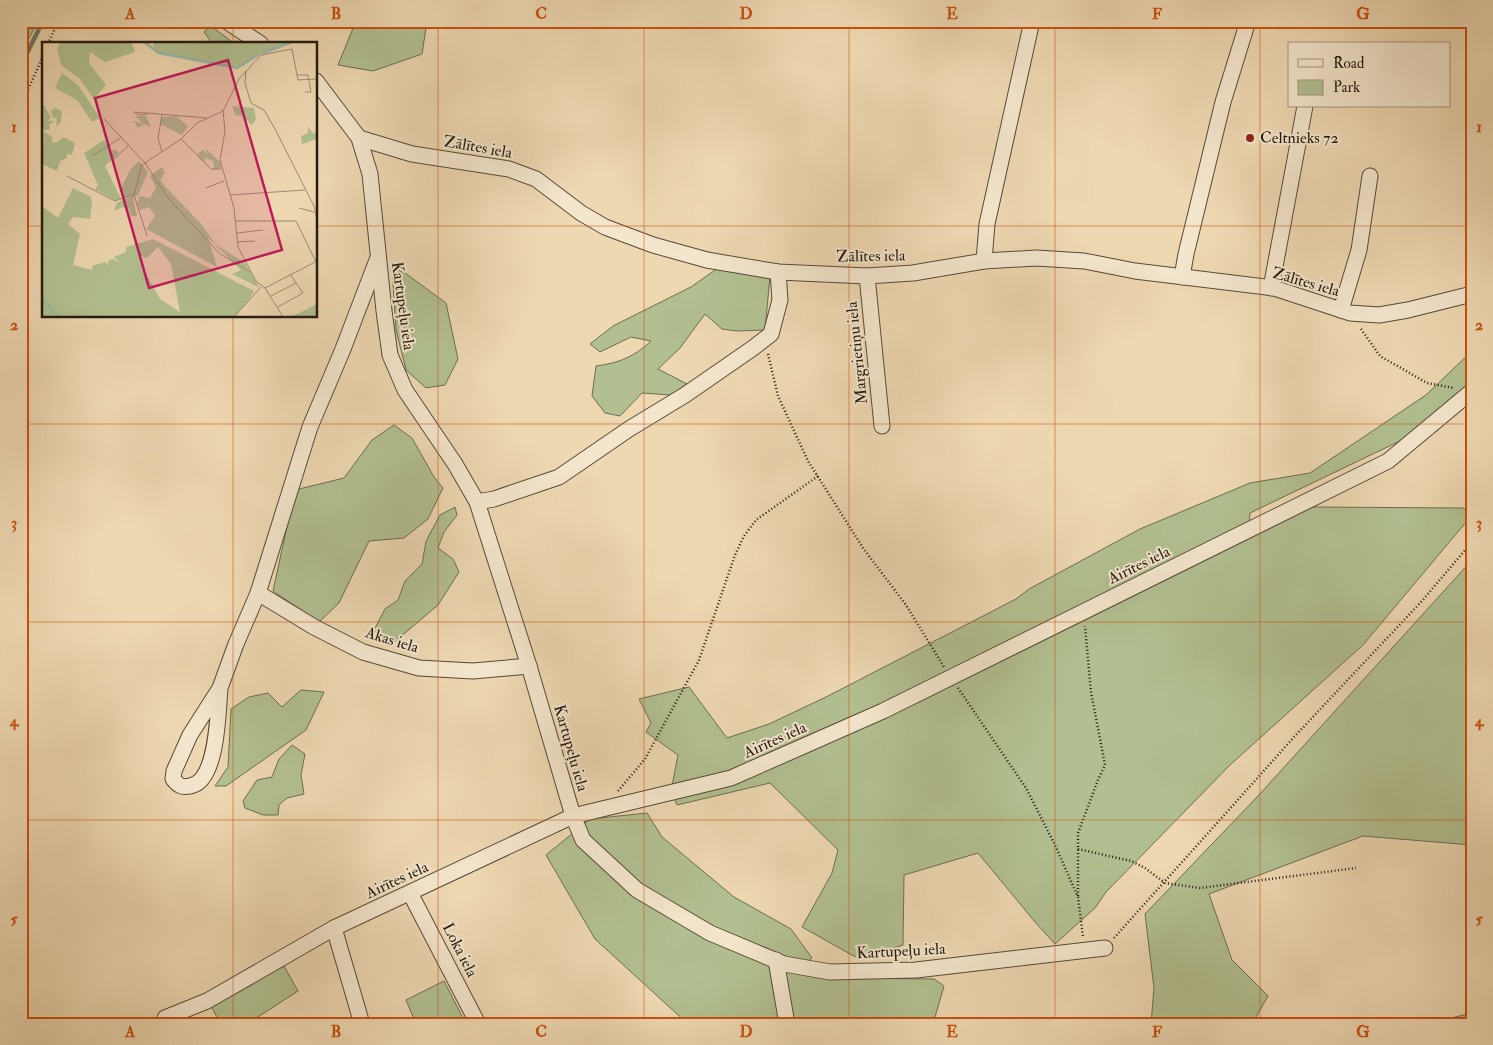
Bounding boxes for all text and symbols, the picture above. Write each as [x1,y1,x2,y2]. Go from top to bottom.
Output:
text: A [124,4,136,24]
text: B [331,4,341,24]
text: C [535,4,547,24]
text: D [739,4,753,24]
text: E [946,4,958,24]
text: F [1152,4,1162,24]
text: G [1356,4,1370,24]
inset map [42,42,318,318]
legend [1288,42,1450,108]
text: Road [1333,54,1365,73]
text: Park [1333,78,1360,97]
text: 1 [11,117,17,137]
text: 1 [1476,117,1482,137]
place label: Celtnieks 72 [1260,128,1339,148]
street label: Zālītes iela [442,131,514,163]
marker: Celtnieks 72 [1244,132,1256,144]
street label: Zālītes iela [836,245,906,267]
street label: Kartupeļu iela [386,260,419,352]
street label: Zālītes iela [1270,263,1342,301]
street label: Margrietiņu iela [842,300,872,405]
text: 2 [10,315,18,335]
text: 2 [1475,315,1483,335]
text: 3 [11,513,17,533]
text: 3 [1476,513,1482,533]
street label: Airītes iela [1104,541,1174,589]
street label: Akas iela [362,622,421,658]
street label: Kartupeļu iela [548,702,593,794]
text: 4 [9,711,20,731]
text: 4 [1474,711,1485,731]
street label: Airītes iela [739,717,810,763]
street label: Airītes iela [362,857,432,904]
text: 5 [10,909,18,929]
text: 5 [1475,909,1483,929]
street label: Loka iela [438,919,482,981]
street label: Kartupeļu iela [856,939,947,964]
text: A [124,1022,136,1042]
text: B [331,1022,341,1042]
text: C [535,1022,547,1042]
text: D [739,1022,753,1042]
text: E [946,1022,958,1042]
text: F [1152,1022,1162,1042]
text: G [1356,1022,1370,1042]

